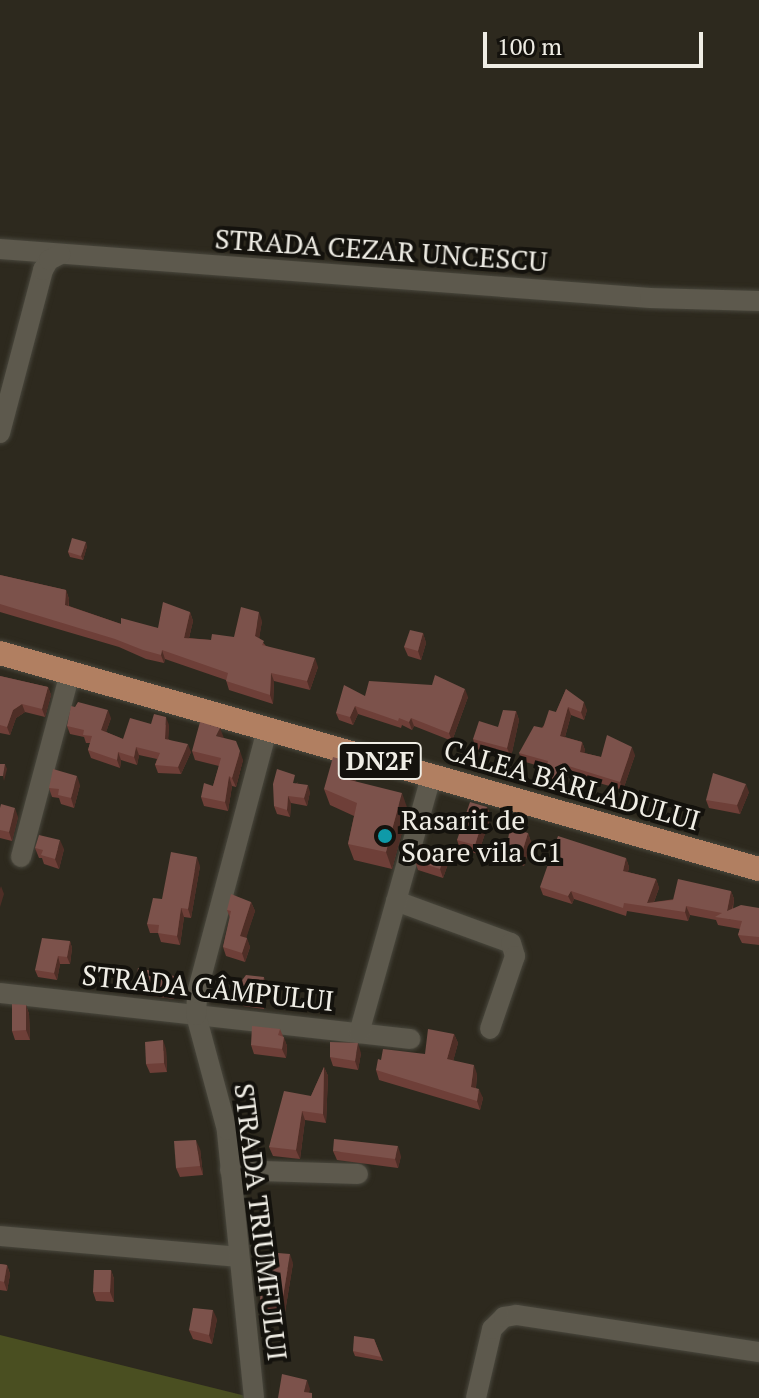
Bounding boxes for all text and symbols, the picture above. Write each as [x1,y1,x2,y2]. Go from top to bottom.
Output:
scale bar [487,16,707,66]
text: 100 m [497,30,562,62]
street label: STRADA CEZAR UNCESCU [213,222,549,278]
street label: CALEA BÂRLADULUI [440,732,704,838]
road number: DN2F [336,739,424,783]
place label: Rasarit de Soare vila C1 [401,803,562,869]
marker: Rasarit de Soare vila C1 [376,827,394,845]
street label: STRADA CÂMPULUI [80,958,336,1018]
street label: STRADA TRIUMFULUI [227,1081,295,1363]

